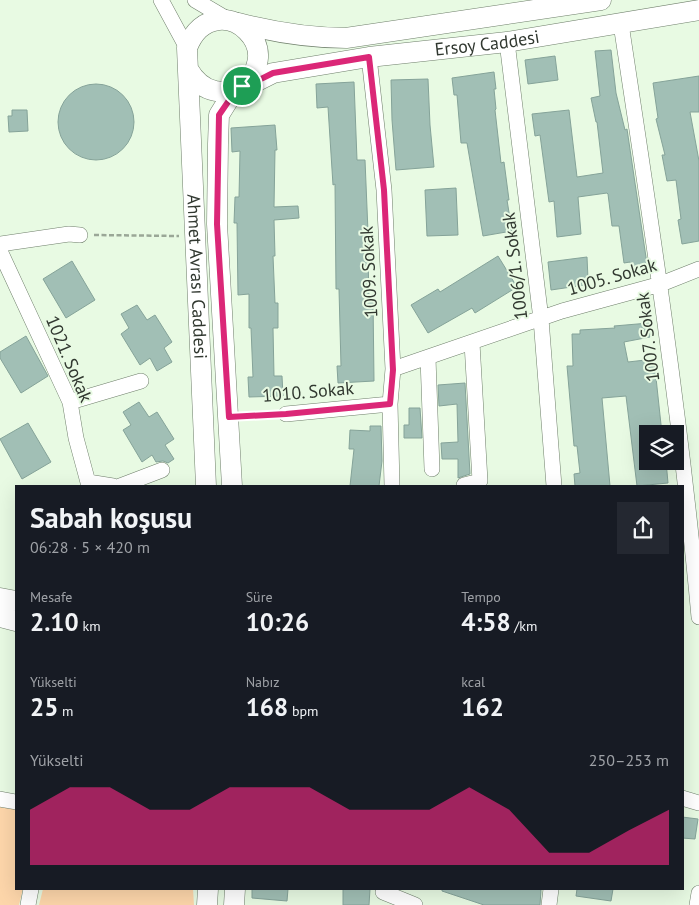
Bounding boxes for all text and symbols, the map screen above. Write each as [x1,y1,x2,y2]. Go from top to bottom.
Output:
street label: Ersoy Caddesi [434,25,541,61]
pin [221,65,263,107]
icon: arrive [228,72,256,100]
street label: Ahmet Avrası Caddesi [182,193,212,359]
street label: 1006/1. Sokak [496,211,533,321]
street label: 1009. Sokak [355,225,382,319]
street label: 1005. Sokak [565,253,660,300]
street label: 1007. Sokak [631,291,664,383]
street label: 1021. Sokak [41,312,98,406]
street label: 1010. Sokak [261,376,355,407]
map controls [639,425,684,470]
button: layers [639,425,684,470]
text: Sabah koşusu [30,499,192,536]
button: share [617,502,669,554]
text: 06:28 · 5 × 420 m [30,537,150,557]
text: Mesafe [30,588,72,606]
text: Süre [246,588,273,606]
text: Tempo [461,588,501,606]
text: 2.10 [30,606,79,638]
text: 10:26 [246,606,309,638]
text: 4:58 [461,606,511,638]
text: km [79,617,101,635]
text: /km [511,617,537,635]
text: Yükselti [30,673,77,691]
text: Nabız [246,673,280,691]
text: kcal [461,673,485,691]
text: 25 [30,691,58,723]
text: 168 [246,691,288,723]
text: 162 [461,691,504,723]
text: m [58,702,73,720]
text: bpm [288,702,318,720]
text: Yükselti [30,750,83,770]
text: 250–253 m [589,750,669,770]

